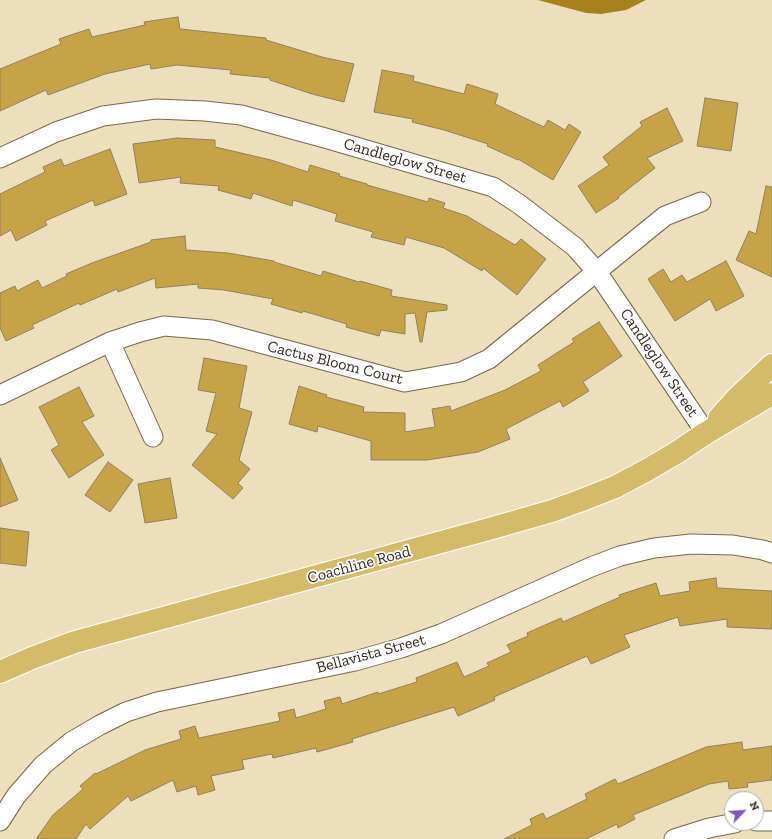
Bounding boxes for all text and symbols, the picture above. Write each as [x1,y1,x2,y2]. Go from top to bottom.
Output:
street label: Candleglow Street [341,134,469,188]
street label: Candleglow Street [616,305,702,421]
street label: Cactus Bloom Court [265,337,405,389]
street label: Coachline Road [305,542,413,588]
street label: Bellavista Street [314,630,428,678]
north arrow [724,791,764,831]
text: N [747,800,762,813]

